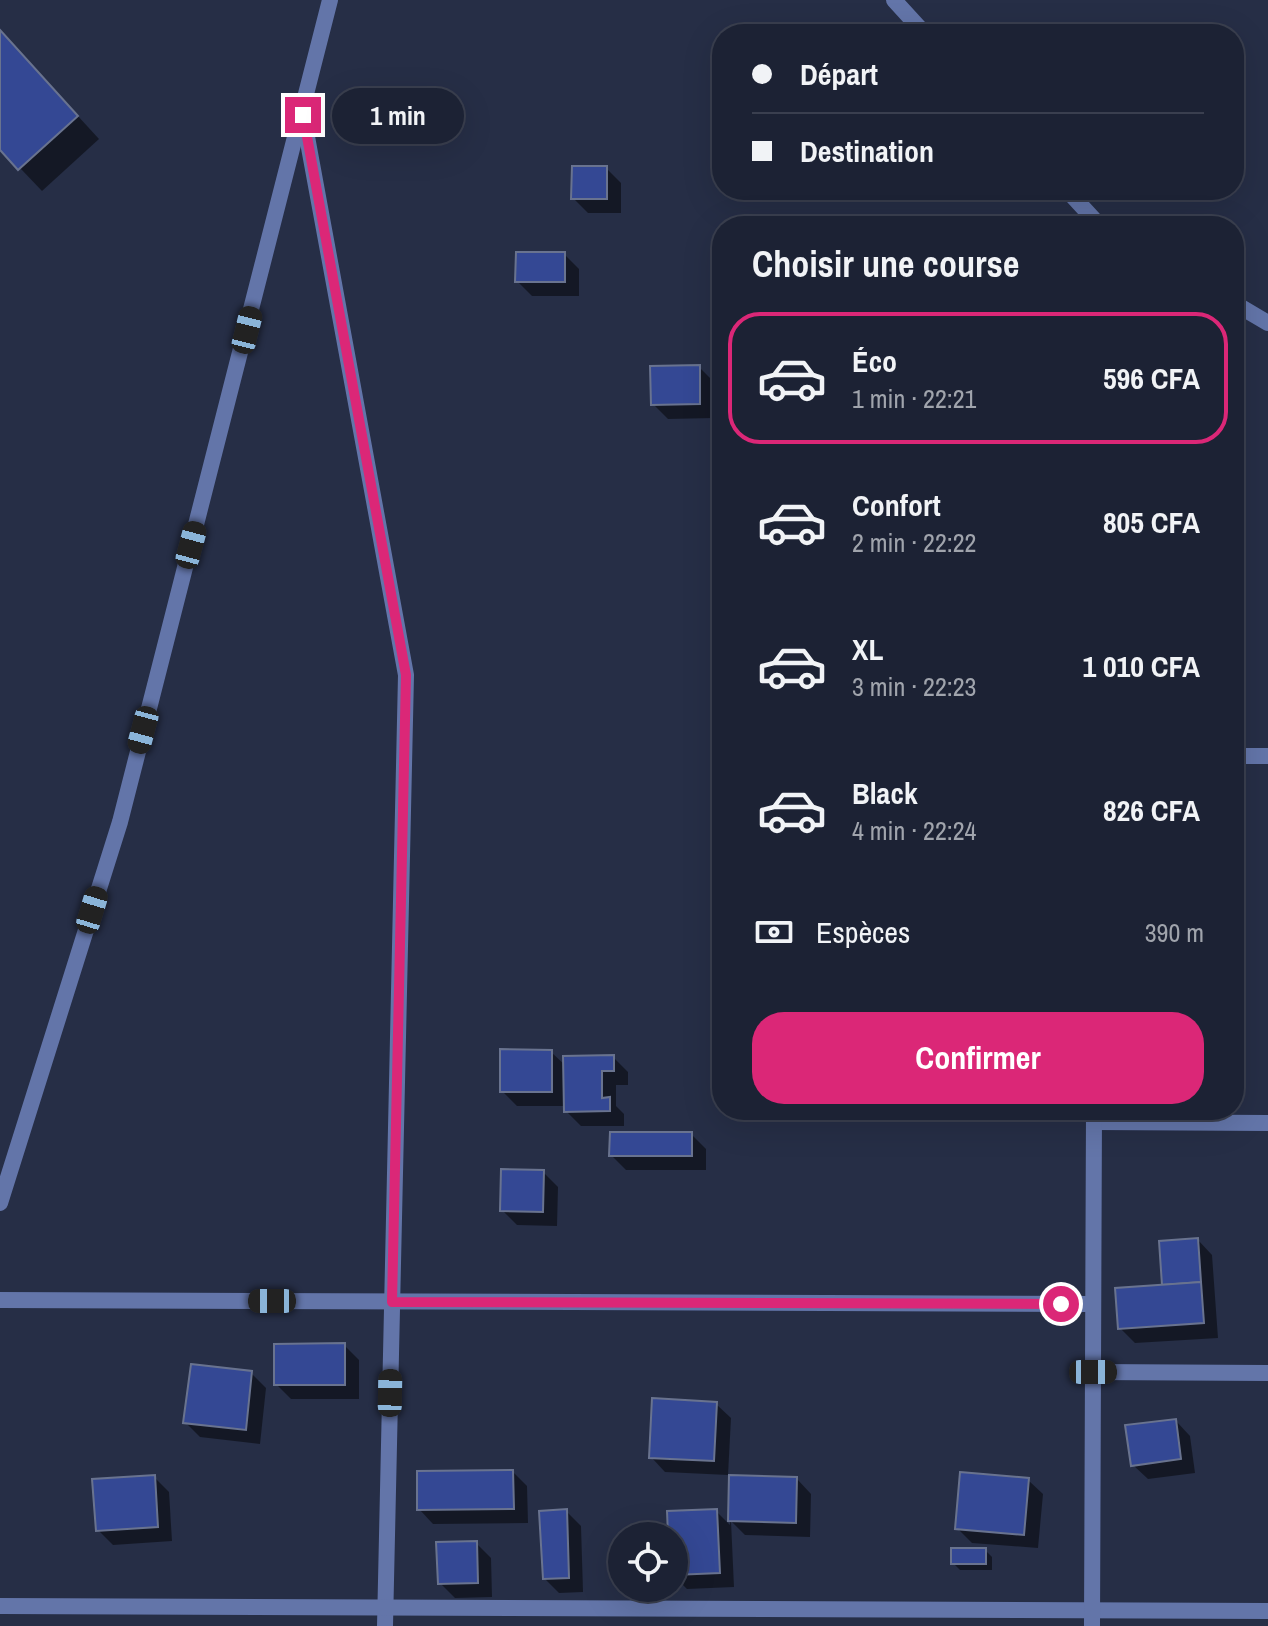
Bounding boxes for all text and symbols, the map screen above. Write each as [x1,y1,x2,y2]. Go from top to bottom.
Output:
text: Départ [800,54,878,94]
callout: 1 min [331,87,463,143]
route end [285,97,321,133]
text: 1 min [370,98,426,133]
text: Destination [800,131,934,171]
text: Choisir une course [752,240,1019,288]
car [230,304,264,356]
text: Éco [852,341,897,381]
icon: car [756,342,828,414]
text: 596 CFA [1103,358,1200,398]
text: 1 min · 22:21 [852,381,976,416]
text: Confort [852,485,941,525]
icon: car [756,486,828,558]
text: 805 CFA [1103,502,1200,542]
car [173,519,209,571]
text: 2 min · 22:22 [852,525,976,560]
text: XL [852,629,883,669]
icon: car [756,630,828,702]
text: 1 010 CFA [1082,646,1200,686]
text: 3 min · 22:23 [852,669,976,704]
car [125,704,161,756]
text: Black [852,773,918,813]
icon: car [756,774,828,846]
text: 826 CFA [1103,790,1200,830]
text: 4 min · 22:24 [852,813,976,848]
car [74,884,110,936]
icon: cash [752,910,796,954]
text: Espèces [816,912,910,952]
text: 390 m [1145,915,1204,950]
button: Confirmer [752,1012,1204,1104]
route start [1043,1286,1079,1322]
car [248,1289,296,1313]
car [1069,1360,1117,1384]
car [378,1369,402,1417]
map controls [608,1522,688,1602]
button: locate [608,1522,688,1602]

